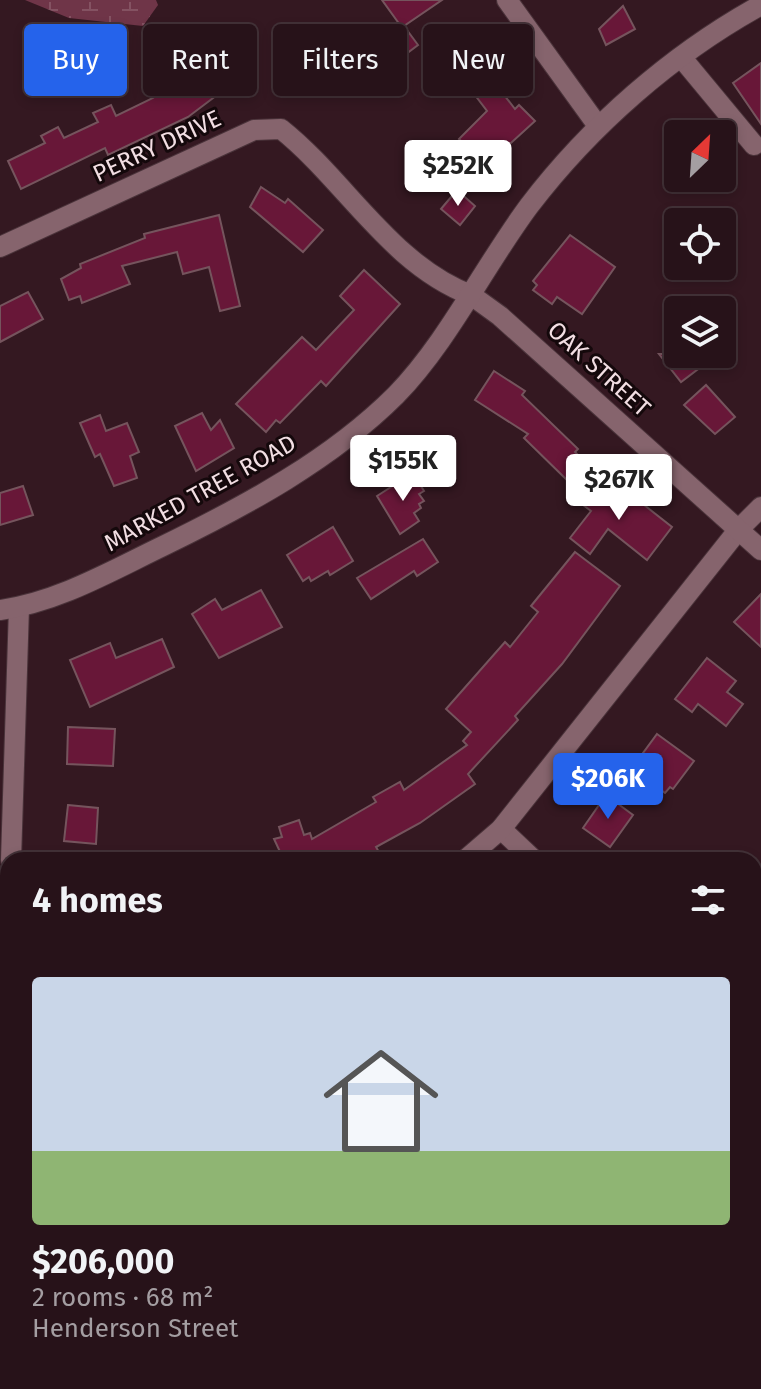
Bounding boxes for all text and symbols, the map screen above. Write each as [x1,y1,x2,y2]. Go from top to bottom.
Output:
chip: Buy [24,24,127,96]
chip: Rent [143,24,257,96]
chip: Filters [273,24,407,96]
chip: New [423,24,533,96]
street label: PERRY DRIVE [89,104,225,188]
north arrow [664,120,736,192]
map controls [664,120,736,368]
pin: $252K [402,140,514,208]
text: $252K [423,150,493,181]
button: locate [664,208,736,280]
button: layers [664,296,736,368]
street label: OAK STREET [542,316,656,423]
street label: MARKED TREE ROAD [99,429,301,557]
pin: $155K [347,435,459,503]
text: $155K [368,445,438,476]
pin: $267K [563,454,675,522]
text: $267K [584,464,654,495]
pin: $206K [552,753,664,821]
text: $206K [571,763,645,794]
icon: filters [686,878,730,922]
text: 4 homes [32,880,163,921]
icon: home [309,1029,453,1173]
text: $206,000 [32,1241,174,1282]
text: 2 rooms · 68 m² [32,1282,213,1313]
text: Henderson Street [32,1313,238,1344]

